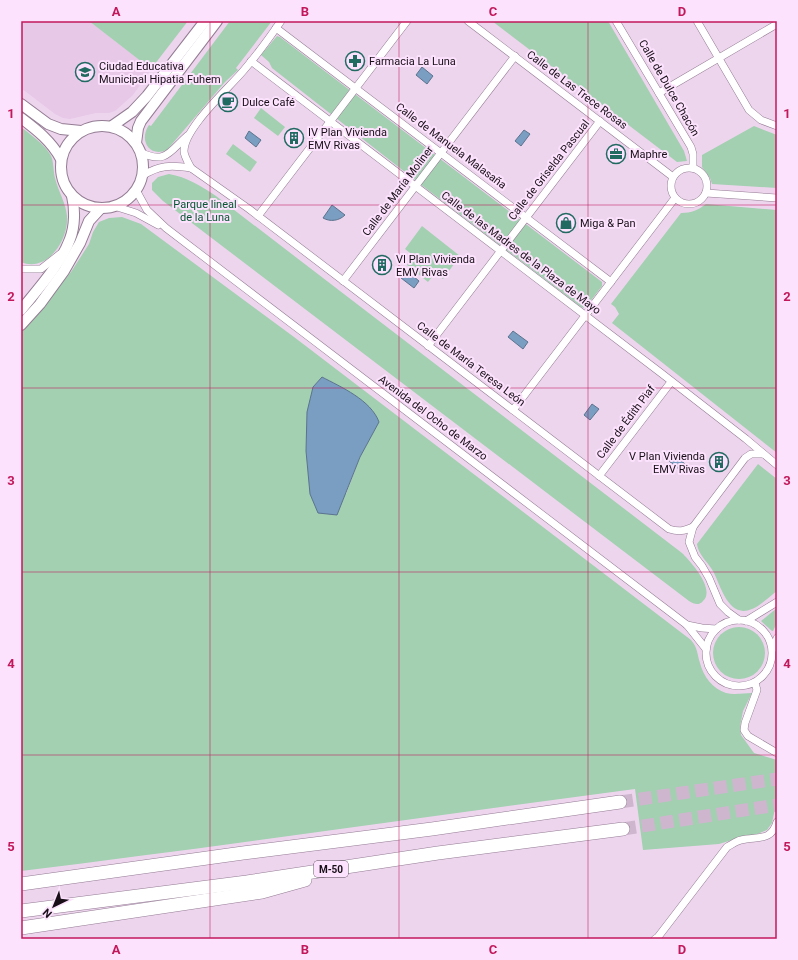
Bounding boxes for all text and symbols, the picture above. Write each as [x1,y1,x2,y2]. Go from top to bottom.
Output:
text: A [112,4,121,19]
text: B [301,4,309,19]
text: C [489,4,498,19]
text: D [678,4,686,19]
street label: Calle de Dulce Chacón [636,37,702,139]
street label: Calle de Las Trece Rosas [524,48,630,132]
pharmacy icon: Farmacia La Luna [344,50,366,72]
place label: Farmacia La Luna [369,55,456,68]
place label: Ciudad Educativa Municipal Hipatia Fuhem [99,60,221,86]
school or university icon: Ciudad Educativa Municipal Hipatia Fuhem [74,61,96,83]
cafe icon: Dulce Café [217,91,239,113]
place label: Dulce Café [242,96,295,109]
street label: Calle de Manuela Malasaña [393,100,509,192]
text: 1 [7,106,15,121]
text: 1 [783,106,791,121]
street label: Calle de Griselda Pascual [506,117,592,223]
place label: IV Plan Vivienda EMV Rivas [308,126,387,152]
building icon: IV Plan Vivienda EMV Rivas [283,127,305,149]
street label: Calle de María Moliner [360,143,436,239]
office icon: Maphre [605,143,627,165]
place label: Maphre [630,148,667,161]
street label: Calle de las Madres de la Plaza de Mayo [439,189,603,317]
park label: Parque lineal de la Luna [173,198,237,224]
shop icon: Miga & Pan [555,212,577,234]
place label: Miga & Pan [580,217,636,230]
place label: VI Plan Vivienda EMV Rivas [396,253,475,279]
building icon: VI Plan Vivienda EMV Rivas [371,254,393,276]
text: 2 [7,289,15,304]
text: 2 [783,289,791,304]
street label: Calle de María Teresa León [414,319,528,409]
street label: Avenida del Ocho de Marzo [376,373,490,463]
street label: Calle de Édith Piaf [594,383,658,461]
place label: V Plan Vivienda EMV Rivas [629,450,705,476]
building icon: V Plan Vivienda EMV Rivas [708,451,730,473]
text: 3 [7,473,15,488]
text: 3 [783,473,791,488]
text: 4 [7,656,15,671]
text: 4 [783,656,791,671]
text: 5 [7,839,15,854]
text: 5 [783,839,791,854]
road number: M-50 [314,861,348,877]
north arrow [34,886,74,926]
text: N [40,905,55,920]
text: A [112,942,121,957]
text: B [301,942,309,957]
text: C [489,942,498,957]
text: D [678,942,686,957]

